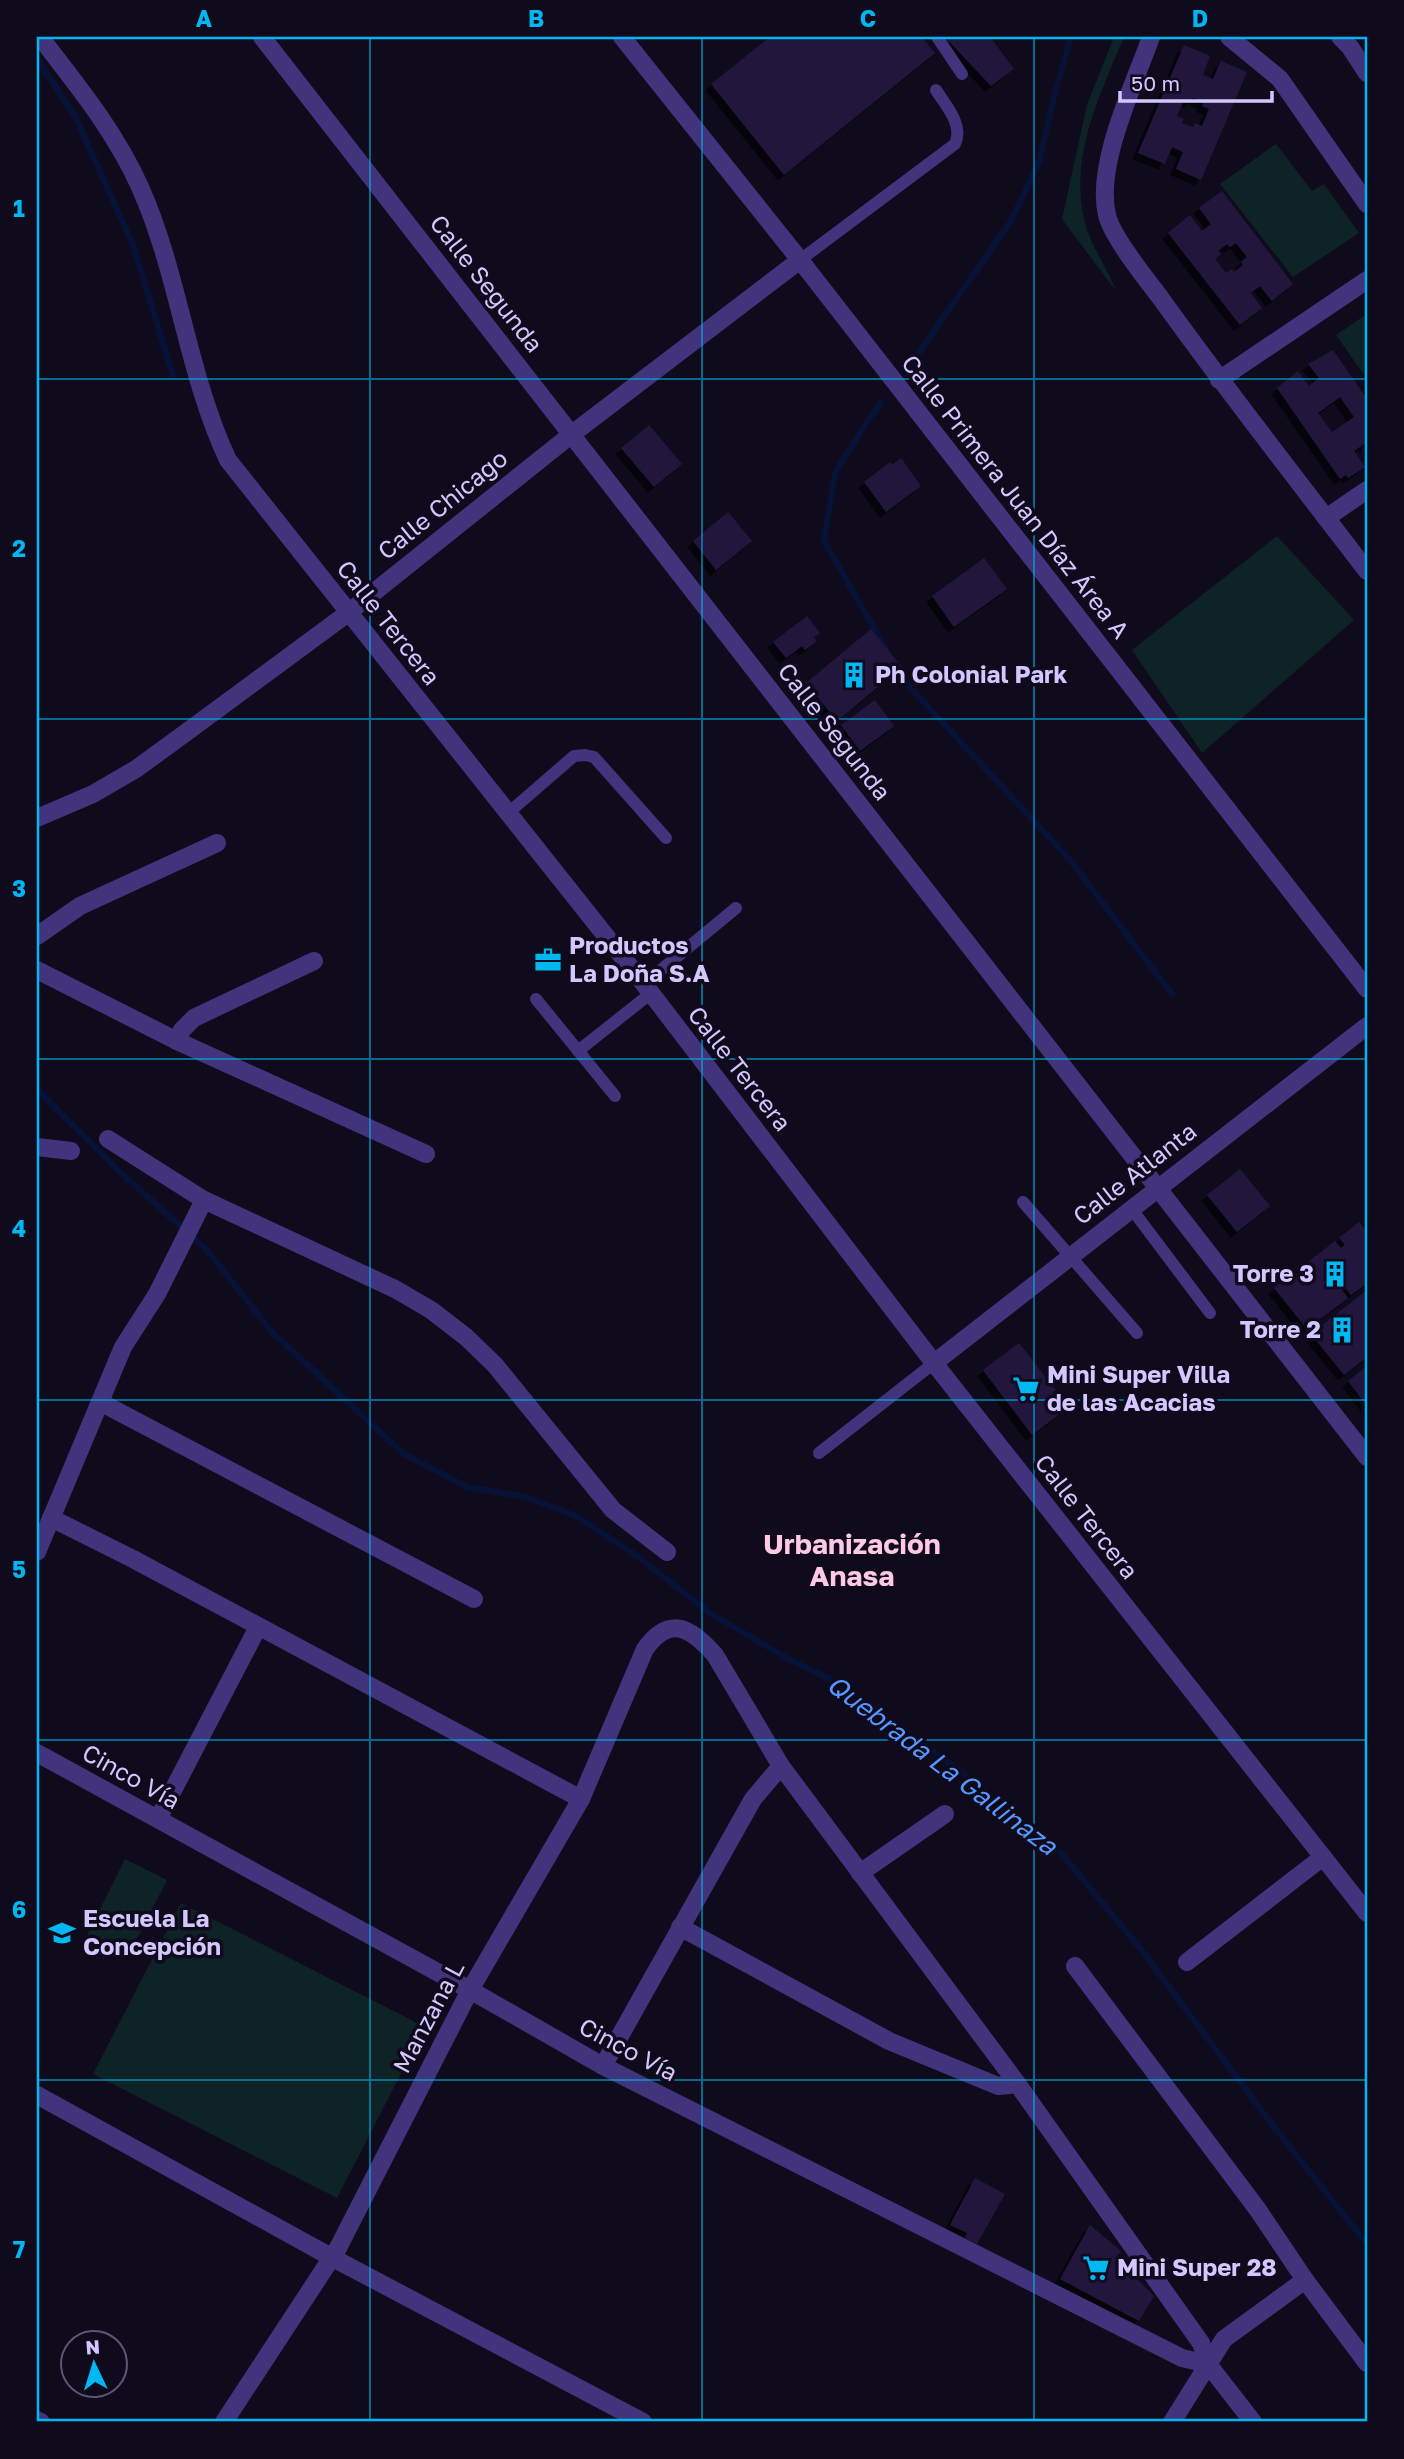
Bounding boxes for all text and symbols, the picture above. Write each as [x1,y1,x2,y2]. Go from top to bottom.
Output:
text: A [196,4,213,32]
text: B [528,4,544,32]
text: C [860,4,876,32]
text: D [1192,4,1208,32]
scale bar [1120,60,1273,104]
text: 50 m [1131,70,1180,96]
text: 1 [13,194,25,222]
street label: Calle Segunda [424,209,550,358]
street label: Calle Primera Juan Díaz Área A [896,348,1136,644]
street label: Calle Chicago [371,443,513,565]
text: 2 [12,534,26,562]
street label: Calle Tercera [331,554,447,690]
street label: Calle Segunda [772,657,898,806]
place label: Ph Colonial Park [875,659,1067,688]
building icon: Ph Colonial Park [839,660,869,690]
text: 3 [12,874,26,902]
place label: Productos La Doña S.A [569,930,710,987]
office icon: Productos La Doña S.A [533,945,563,975]
street label: Calle Tercera [682,1000,798,1136]
street label: Calle Atlanta [1067,1116,1202,1230]
text: 4 [12,1214,26,1242]
place label: Torre 3 [1233,1258,1314,1287]
building icon: Torre 3 [1320,1259,1350,1289]
place label: Torre 2 [1240,1314,1321,1343]
building icon: Torre 2 [1327,1315,1357,1345]
place label: Mini Super Villa de las Acacias [1047,1359,1230,1416]
supermarket icon: Mini Super Villa de las Acacias [1011,1374,1041,1404]
street label: Calle Tercera [1029,1448,1145,1584]
district label: Urbanización Anasa [763,1527,941,1592]
text: 5 [12,1555,26,1583]
water label: Quebrada La Gallinaza [821,1668,1064,1862]
street label: Cinco Vía [78,1737,186,1814]
text: 6 [12,1895,26,1923]
place label: Escuela La Concepción [83,1903,221,1960]
school or university icon: Escuela La Concepción [47,1918,77,1948]
street label: Manzana L [386,1955,469,2077]
street label: Cinco Vía [575,2011,683,2087]
text: 7 [13,2235,25,2263]
place label: Mini Super 28 [1117,2252,1277,2281]
supermarket icon: Mini Super 28 [1081,2253,1111,2283]
north arrow [60,2330,130,2400]
text: N [85,2335,101,2359]

